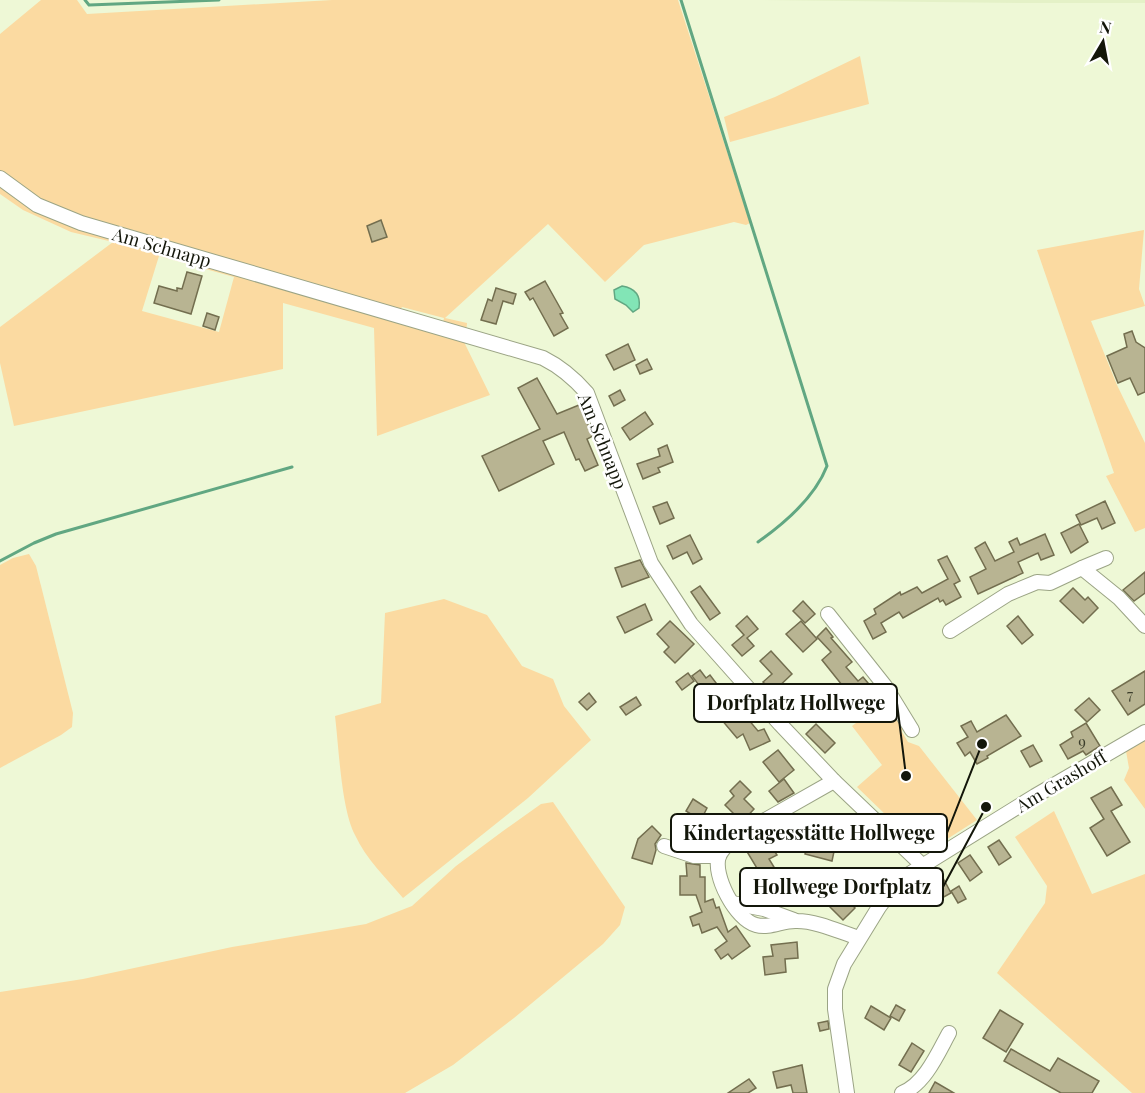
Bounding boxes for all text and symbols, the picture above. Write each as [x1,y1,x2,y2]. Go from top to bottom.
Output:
north arrow [1073,12,1133,72]
text: N [1098,15,1114,38]
street label: Am Schnapp [109,221,214,273]
street label: Am Schnapp [572,389,633,493]
callout: Dorfplatz Hollwege [694,684,897,722]
house number: 7 [1127,684,1133,704]
text: Dorfplatz Hollwege [707,688,885,715]
house number: 9 [1078,731,1086,751]
street label: Am Grashoff [1010,744,1112,818]
callout: Kindertagesstätte Hollwege [671,814,947,852]
text: Kindertagesstätte Hollwege [683,818,935,845]
callout: Hollwege Dorfplatz [740,868,943,906]
text: Hollwege Dorfplatz [753,872,931,899]

